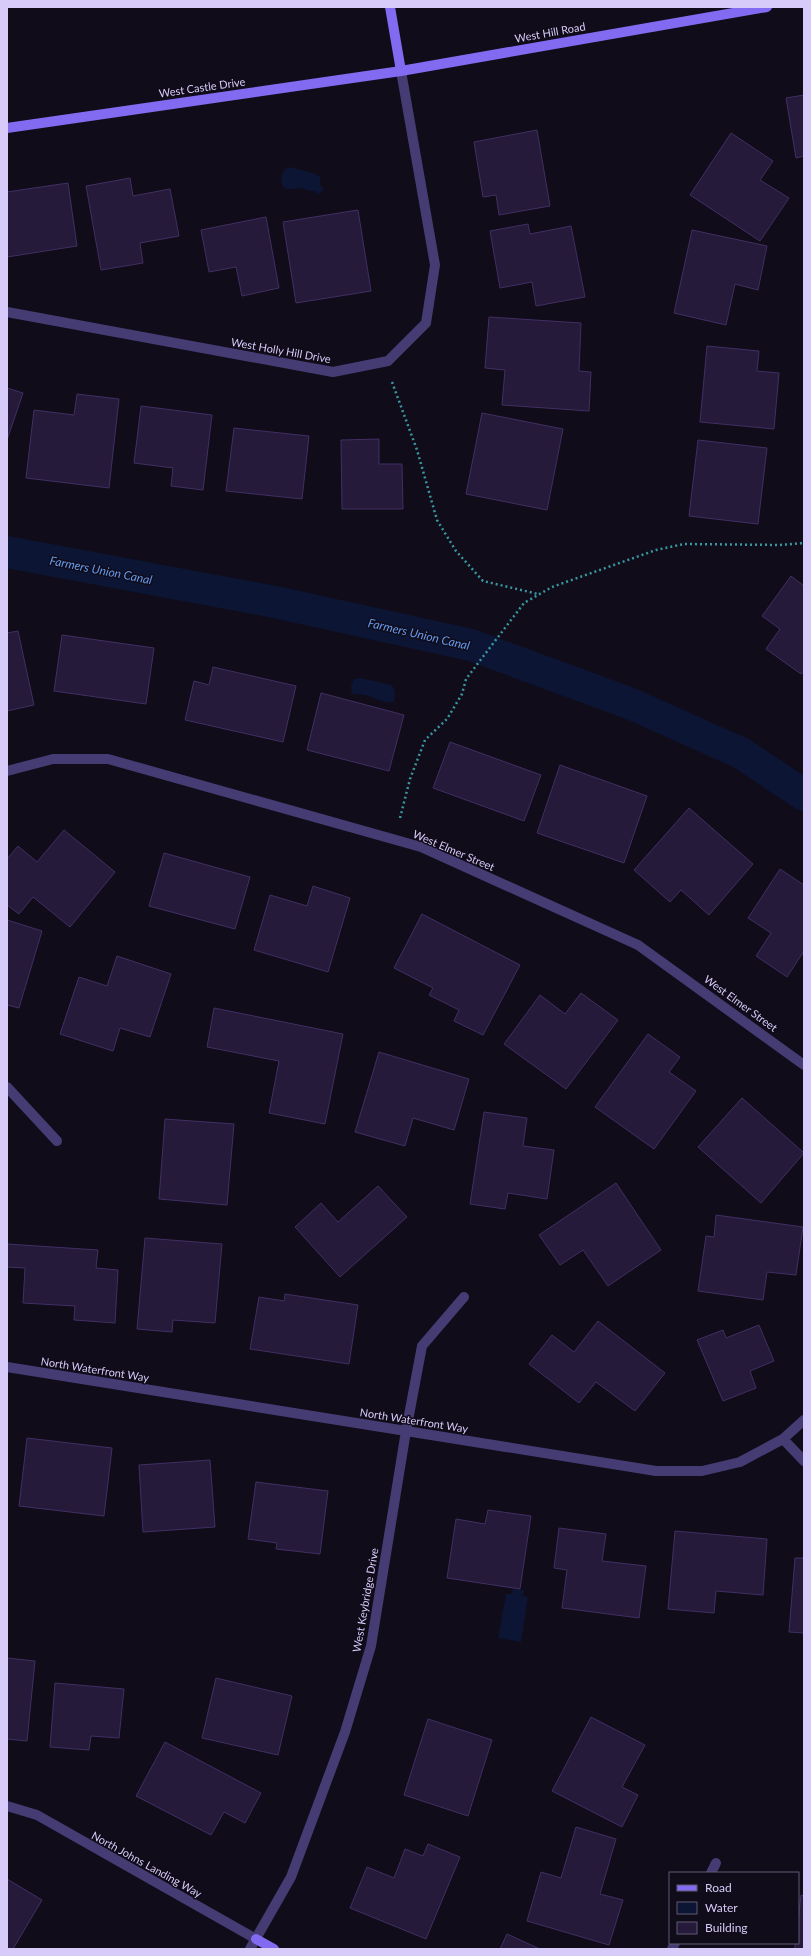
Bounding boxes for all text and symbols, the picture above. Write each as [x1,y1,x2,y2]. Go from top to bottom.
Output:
street label: West Hill Road [514,19,586,45]
street label: West Castle Drive [158,74,246,99]
street label: West Holly Hill Drive [230,335,332,365]
water label: Farmers Union Canal [48,553,154,587]
water label: Farmers Union Canal [367,615,472,653]
street label: West Elmer Street [411,827,497,873]
street label: West Elmer Street [702,972,780,1034]
street label: North Waterfront Way [40,1354,150,1384]
street label: North Waterfront Way [359,1405,469,1435]
street label: West Keybridge Drive [349,1547,381,1653]
street label: North Johns Landing Way [90,1828,205,1900]
legend [669,1872,799,1944]
text: Road [705,1880,732,1895]
text: Water [705,1900,738,1915]
text: Building [705,1920,748,1935]

